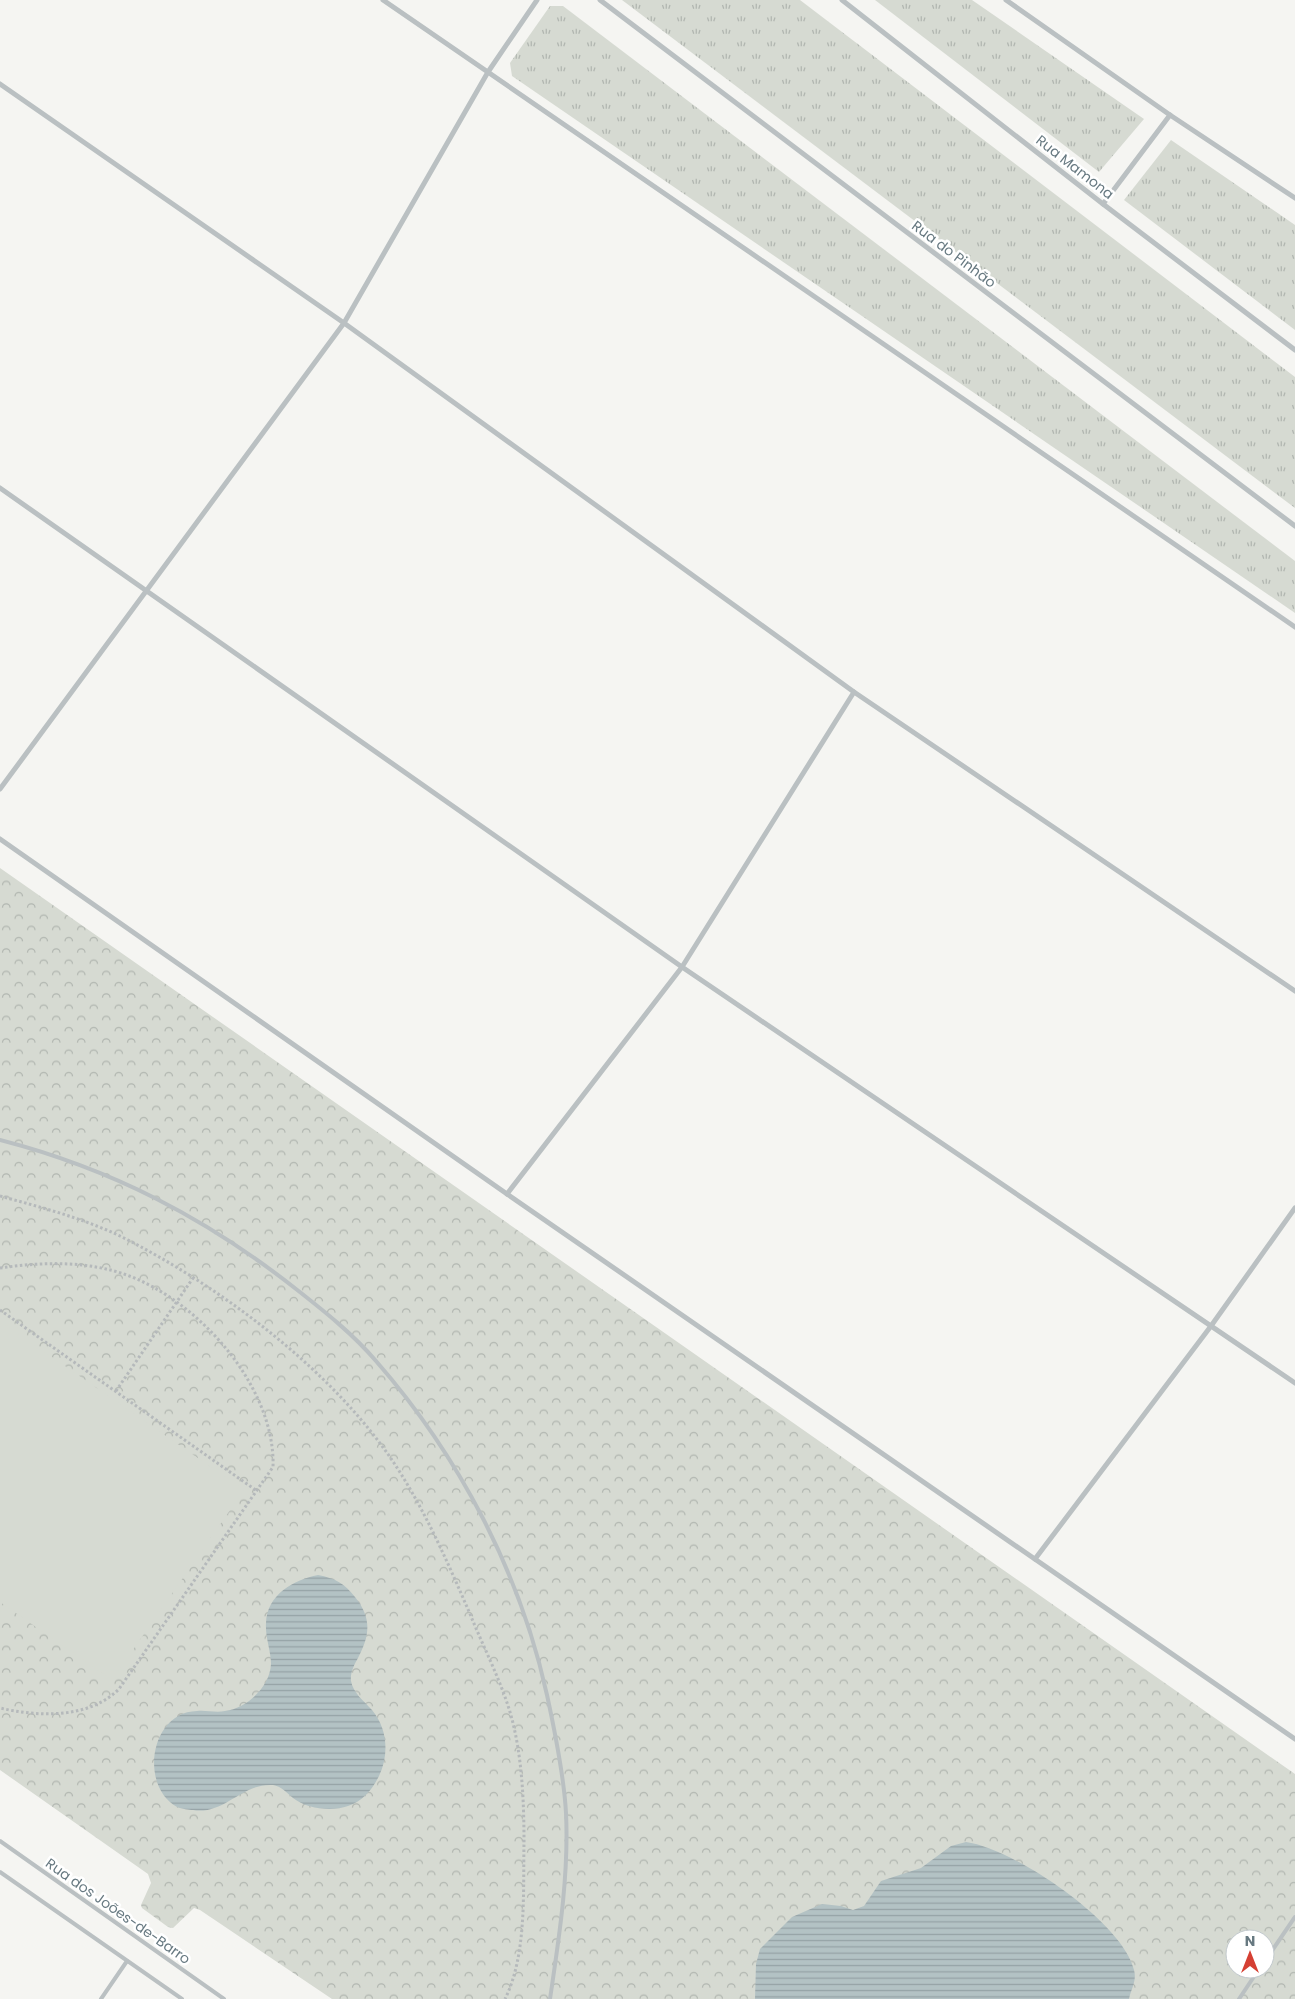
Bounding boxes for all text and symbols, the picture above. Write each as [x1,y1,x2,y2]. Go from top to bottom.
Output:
street label: Rua Mamona [1032,130,1118,204]
street label: Rua do Pinhão [908,216,1000,292]
street label: Rua dos Joões-de-Barro [42,1853,194,1969]
north arrow [1225,1929,1275,1979]
text: N [1245,1931,1255,1951]

